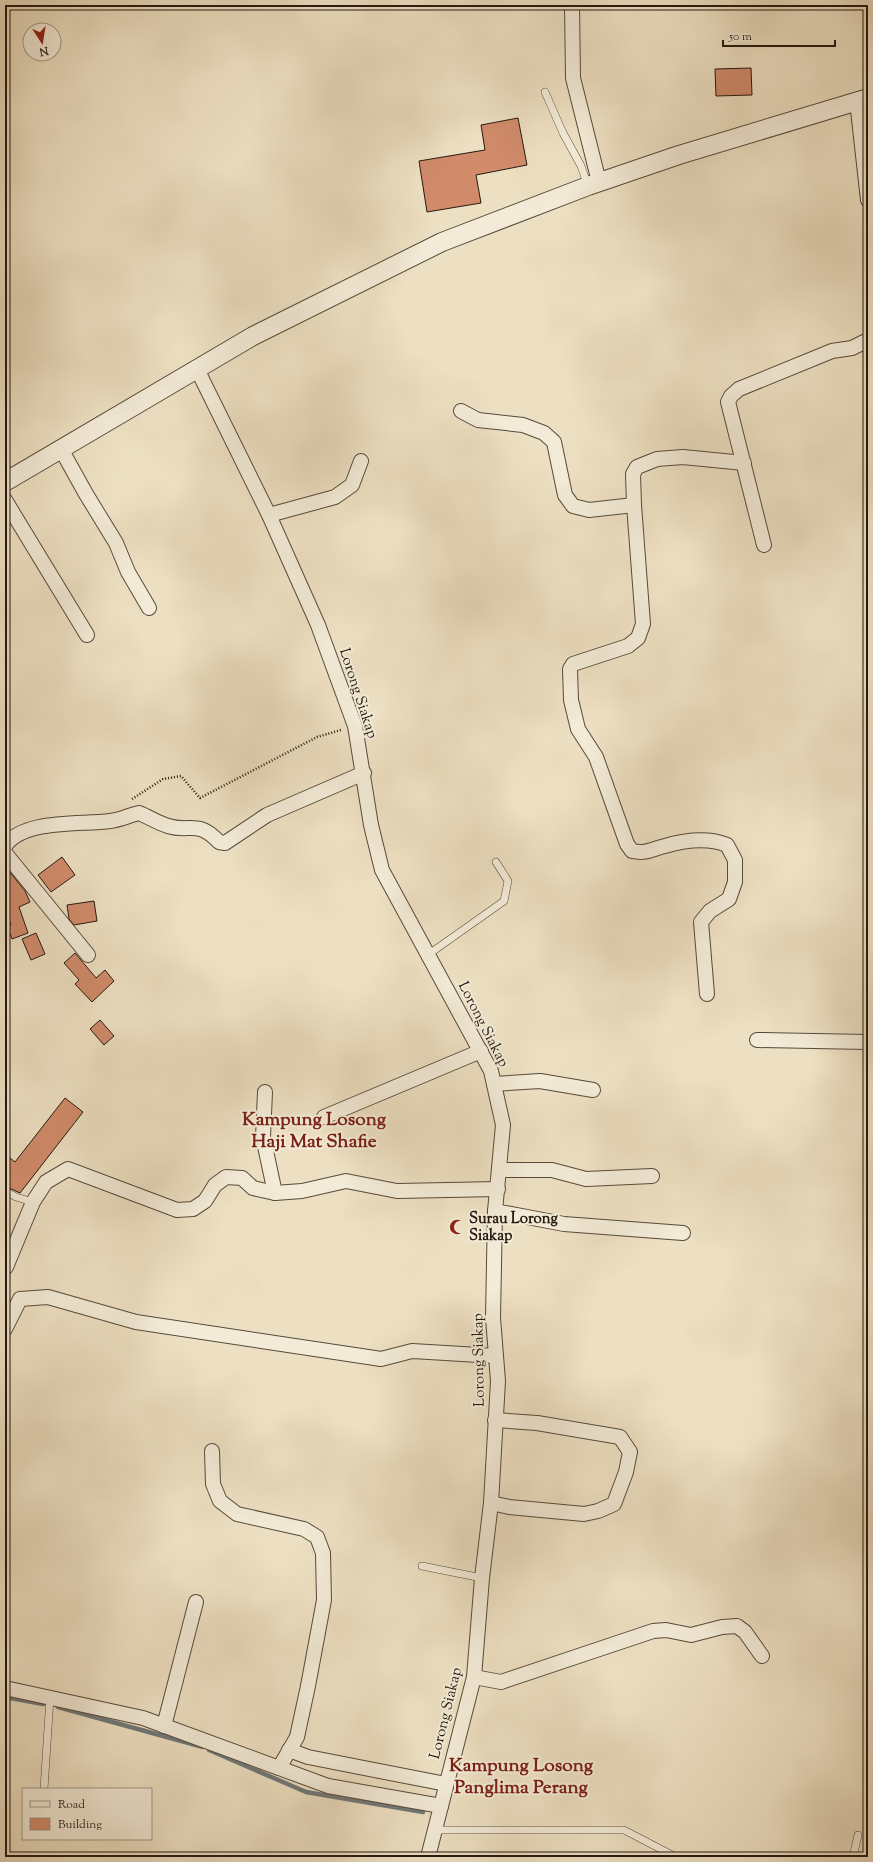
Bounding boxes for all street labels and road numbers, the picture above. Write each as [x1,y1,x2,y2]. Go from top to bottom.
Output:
street label: Lorong Siakap [333,646,382,741]
street label: Lorong Siakap [452,978,513,1071]
street label: Lorong Siakap [468,1313,491,1407]
street label: Lorong Siakap [425,1665,468,1761]

